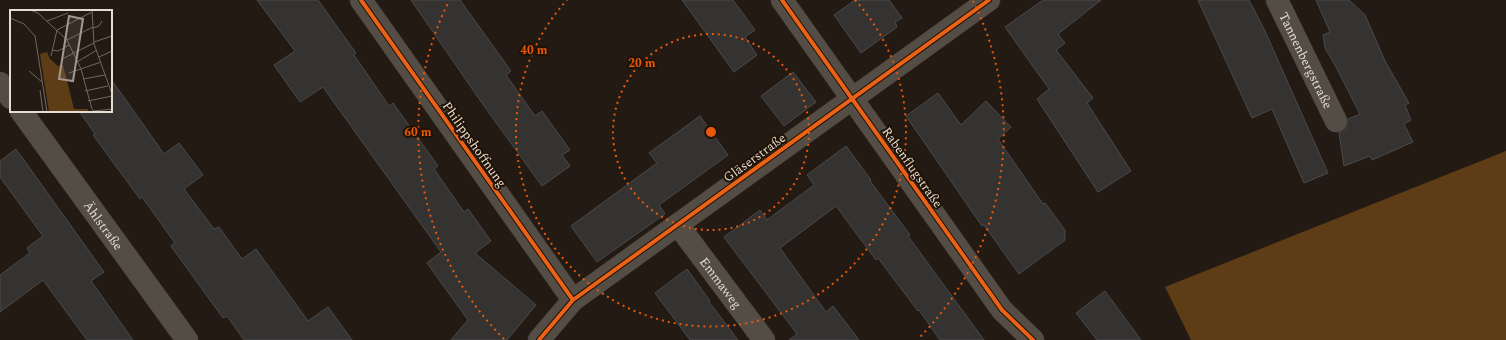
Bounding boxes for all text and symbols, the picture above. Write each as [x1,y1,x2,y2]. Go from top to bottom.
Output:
street label: Tannenbergstraße [1273,9,1338,112]
inset map [10,10,112,112]
text: 40 m [520,41,548,60]
text: 20 m [628,54,656,73]
street label: Philippshoffnung [437,97,511,192]
text: 60 m [404,123,432,142]
street label: Rabenflugstraße [877,123,948,212]
centre of rings [704,125,718,139]
street label: Gläserstraße [719,128,790,187]
street label: Ählstraße [78,197,128,255]
street label: Emmaweg [694,253,746,313]

